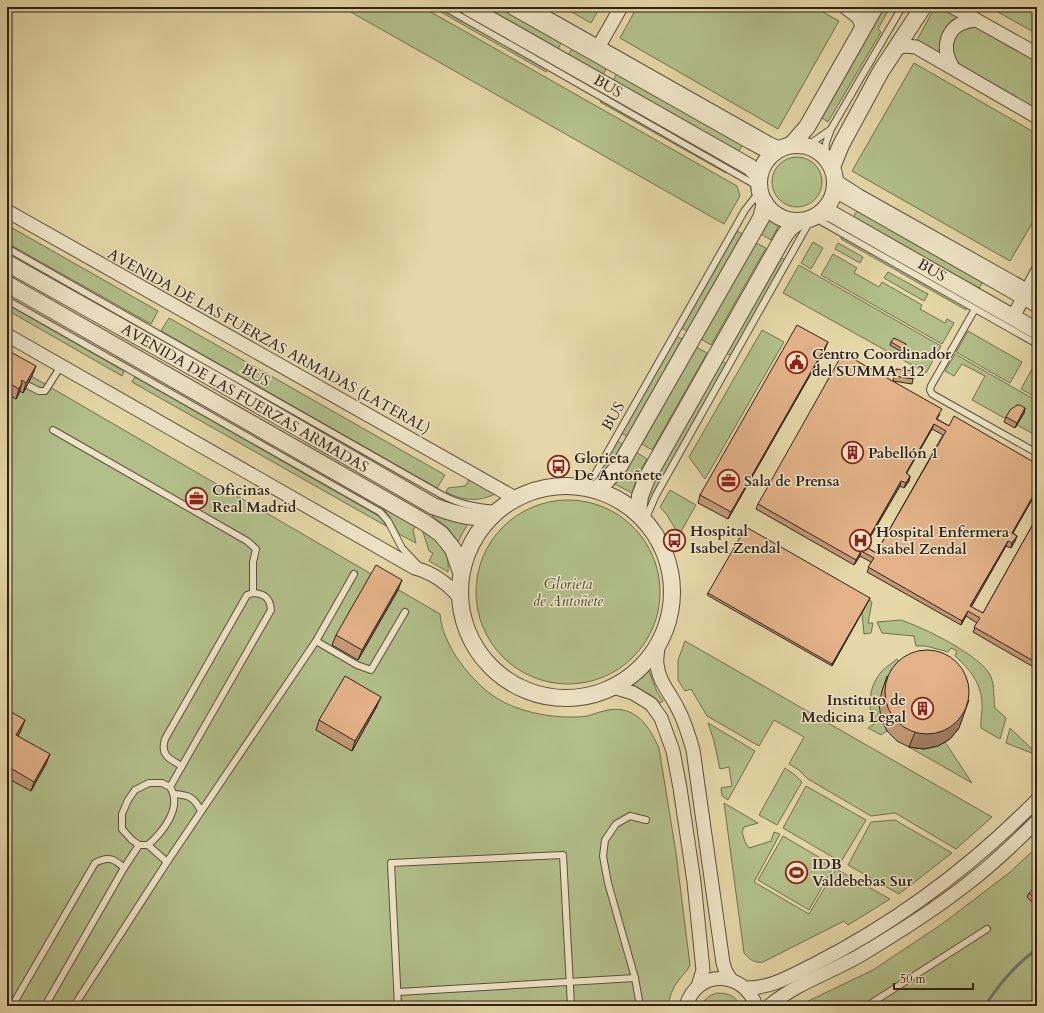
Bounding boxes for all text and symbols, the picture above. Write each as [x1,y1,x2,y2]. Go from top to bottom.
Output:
street label: BUS [590,70,626,102]
street label: AVENIDA DE LAS FUERZAS ARMADAS (LATERAL) [105,244,433,438]
street label: BUS [914,254,950,286]
street label: AVENIDA DE LAS FUERZAS ARMADAS [118,320,372,476]
place label: Centro Coordinador del SUMMA 112 [812,344,952,381]
public building icon: Centro Coordinador del SUMMA 112 [784,350,810,376]
street label: BUS [238,359,274,391]
street label: BUS [597,398,629,434]
building icon: Pabellón 1 [840,440,866,466]
place label: Pabellón 1 [868,443,939,463]
place label: Glorieta De Antoñete [574,448,663,485]
bus stop icon: Glorieta De Antoñete [546,454,572,480]
office icon: Sala de Prensa [716,468,742,494]
place label: Sala de Prensa [744,471,840,491]
place label: Oficinas Real Madrid [212,480,297,517]
office icon: Oficinas Real Madrid [183,486,209,512]
place label: Hospital Isabel Zendal [690,521,781,558]
place label: Hospital Enfermera Isabel Zendal [876,522,1010,559]
bus stop icon: Hospital Isabel Zendal [662,527,688,553]
hospital icon: Hospital Enfermera Isabel Zendal [847,528,873,554]
park label: Glorieta de Antoñete [533,574,603,611]
place label: Instituto de Medicina Legal [801,690,907,727]
building icon: Instituto de Medicina Legal [909,696,935,722]
place label: IDB Valdebebas Sur [812,854,913,891]
sports icon: IDB Valdebebas Sur [783,860,809,886]
scale bar [894,965,973,991]
text: 50 m [900,971,927,987]

